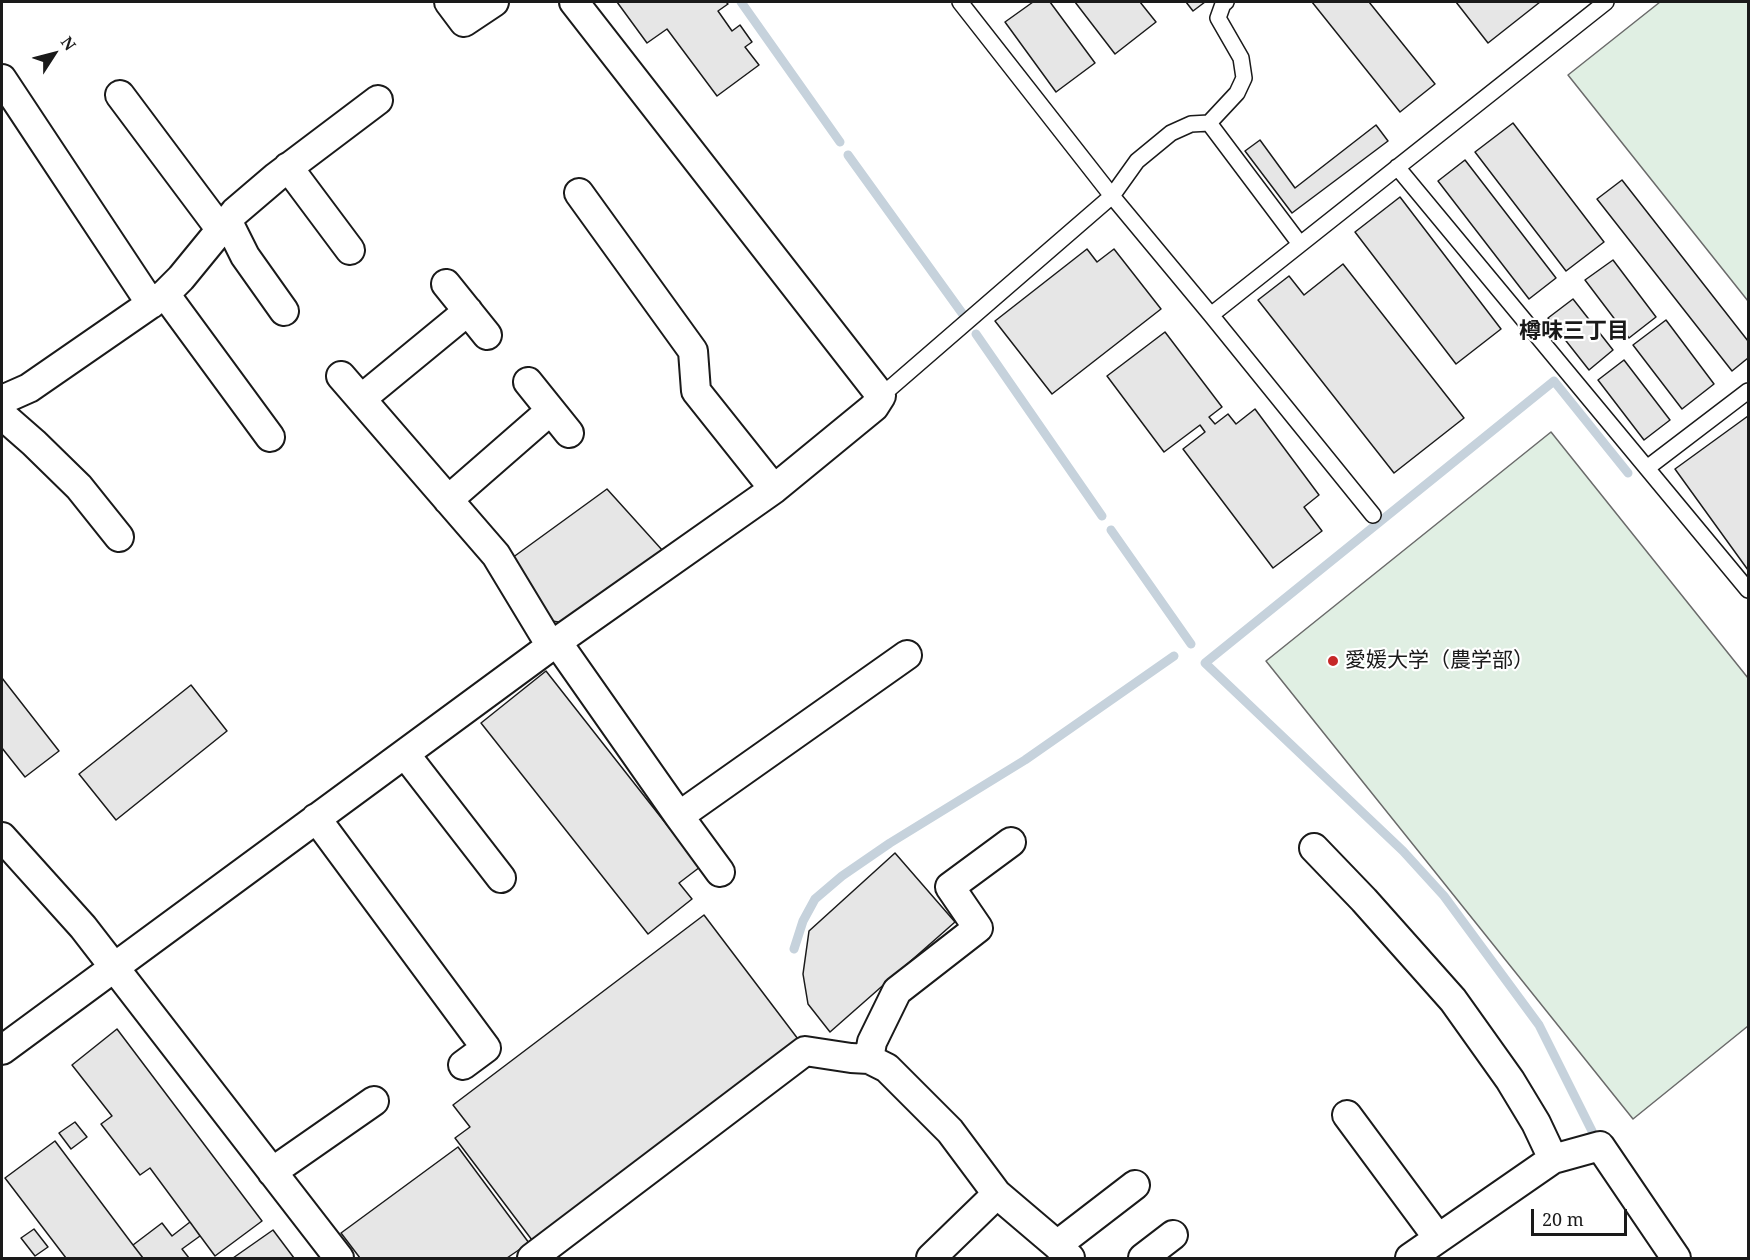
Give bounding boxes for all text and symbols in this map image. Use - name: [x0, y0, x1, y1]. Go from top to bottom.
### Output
- north arrow: [24, 24, 84, 84]
- text: N: [56, 32, 81, 55]
- district label: 樽味三丁目: [1519, 319, 1629, 345]
- place label: 愛媛大学（農学部）: [1345, 648, 1534, 674]
- marker: 愛媛大学（農学部）: [1326, 654, 1340, 668]
- scale bar: [1534, 1197, 1630, 1235]
- text: 20 m: [1542, 1207, 1584, 1231]

